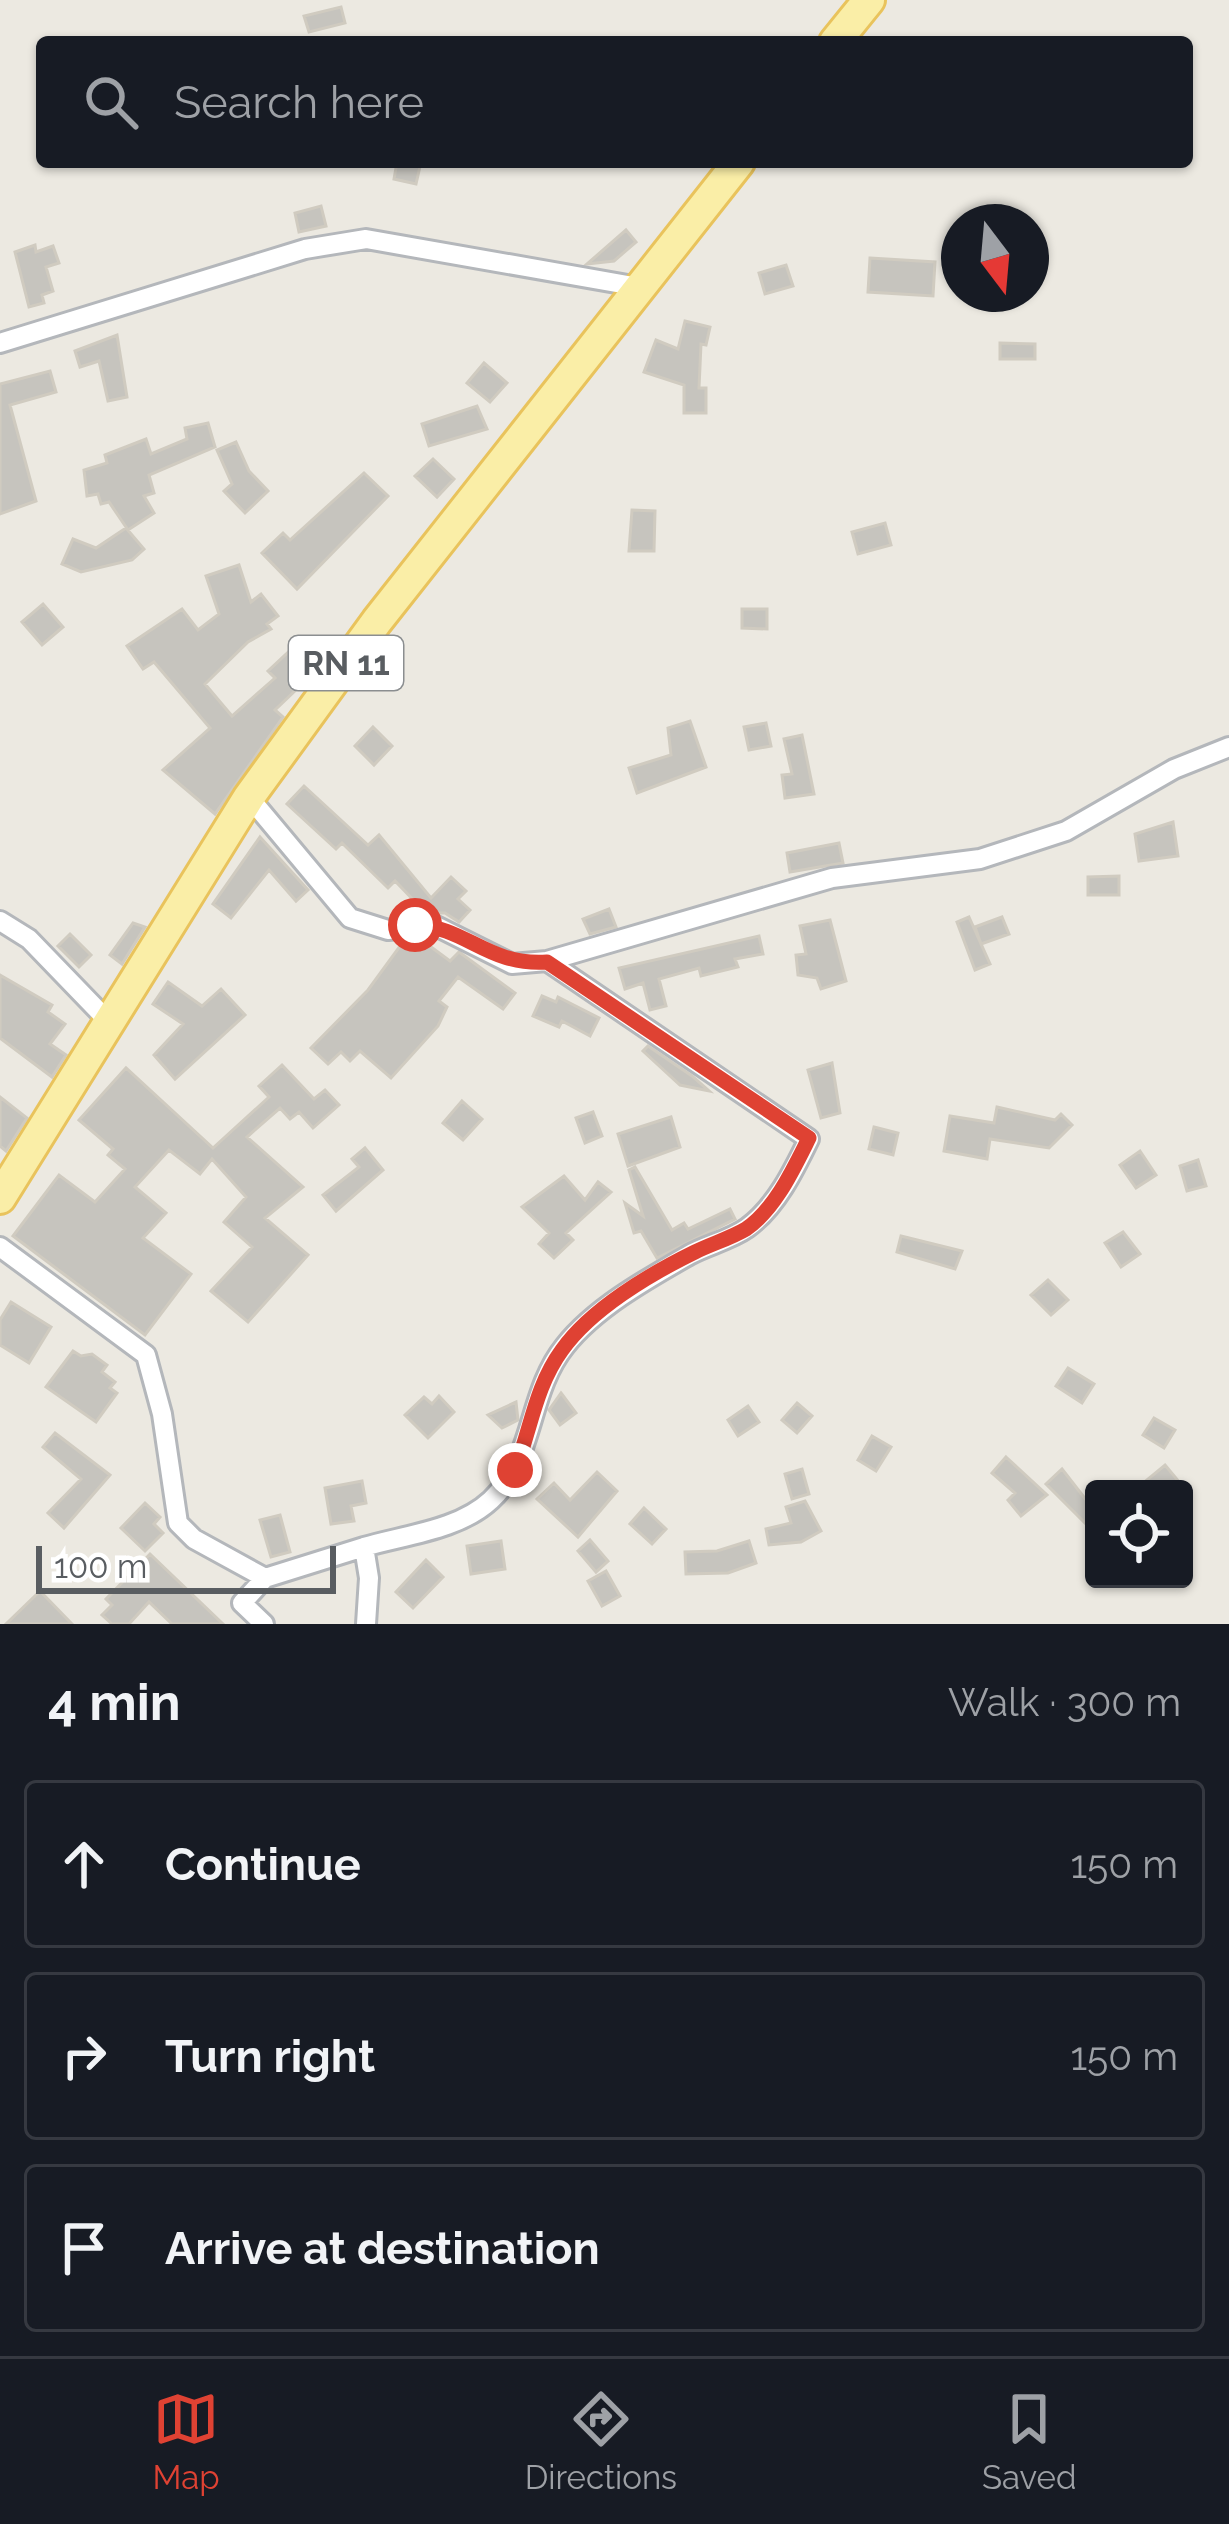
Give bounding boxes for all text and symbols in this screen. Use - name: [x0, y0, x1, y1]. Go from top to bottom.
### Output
- search box: [36, 36, 1193, 168]
- icon: search: [78, 69, 144, 135]
- text: Search here: [174, 76, 424, 129]
- north arrow: [941, 204, 1049, 312]
- road number: RN 11: [289, 636, 403, 690]
- route start: [388, 898, 442, 952]
- route end: [488, 1443, 542, 1497]
- map controls: [1085, 1480, 1193, 1588]
- button: locate: [1085, 1480, 1193, 1588]
- scale bar: [36, 1540, 336, 1593]
- text: 100 m: [54, 1547, 147, 1586]
- text: 4 min: [48, 1672, 181, 1732]
- text: Walk · 300 m: [948, 1679, 1181, 1725]
- icon: ahead: [51, 1831, 117, 1897]
- text: Continue: [165, 1838, 361, 1891]
- text: 150 m: [1070, 1841, 1178, 1887]
- icon: right: [51, 2023, 117, 2089]
- text: Turn right: [165, 2030, 375, 2083]
- text: 150 m: [1070, 2033, 1178, 2079]
- icon: arrive: [51, 2215, 117, 2281]
- text: Arrive at destination: [165, 2222, 600, 2275]
- tab: Map: [153, 2386, 220, 2497]
- tab: Directions: [525, 2386, 677, 2497]
- tab: Saved: [982, 2386, 1076, 2497]

